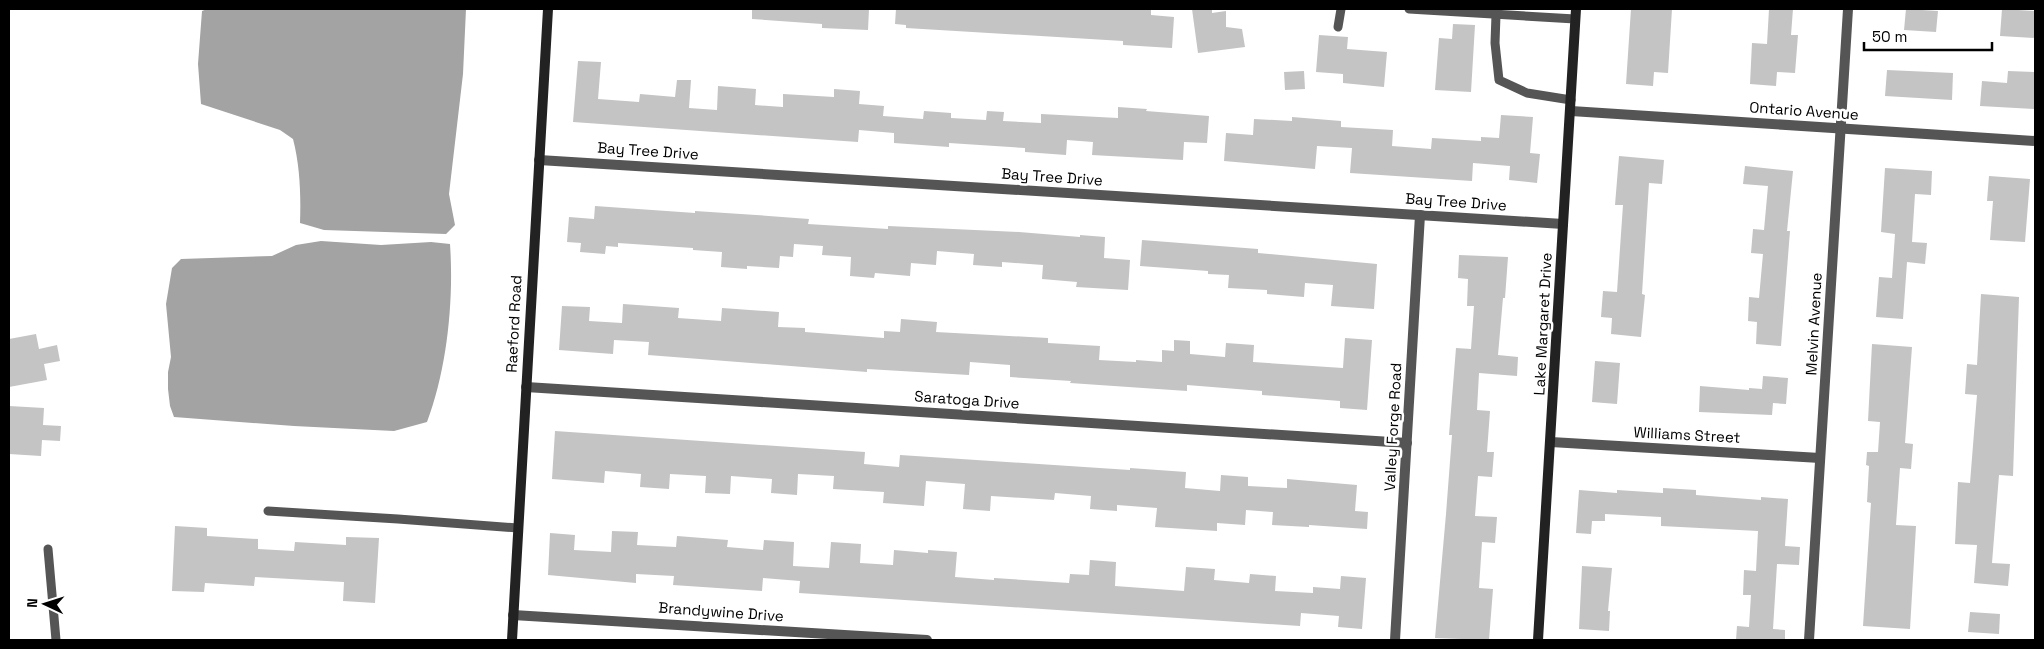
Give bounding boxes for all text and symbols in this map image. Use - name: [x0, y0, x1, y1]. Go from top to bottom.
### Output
- scale bar: [1864, 20, 1992, 52]
- text: 50 m: [1872, 27, 1907, 46]
- street label: Ontario Avenue: [1749, 97, 1860, 124]
- street label: Bay Tree Drive: [597, 137, 699, 164]
- street label: Bay Tree Drive: [1001, 163, 1103, 190]
- street label: Bay Tree Drive: [1405, 188, 1507, 215]
- street label: Lake Margaret Drive: [1529, 252, 1556, 396]
- street label: Melvin Avenue: [1801, 272, 1826, 376]
- street label: Raeford Road: [501, 275, 526, 373]
- street label: Valley Forge Road: [1380, 362, 1405, 492]
- street label: Saratoga Drive: [914, 386, 1020, 413]
- street label: Williams Street: [1633, 422, 1741, 447]
- north arrow: [20, 579, 70, 629]
- text: N: [23, 598, 41, 608]
- street label: Brandywine Drive: [658, 598, 784, 625]

